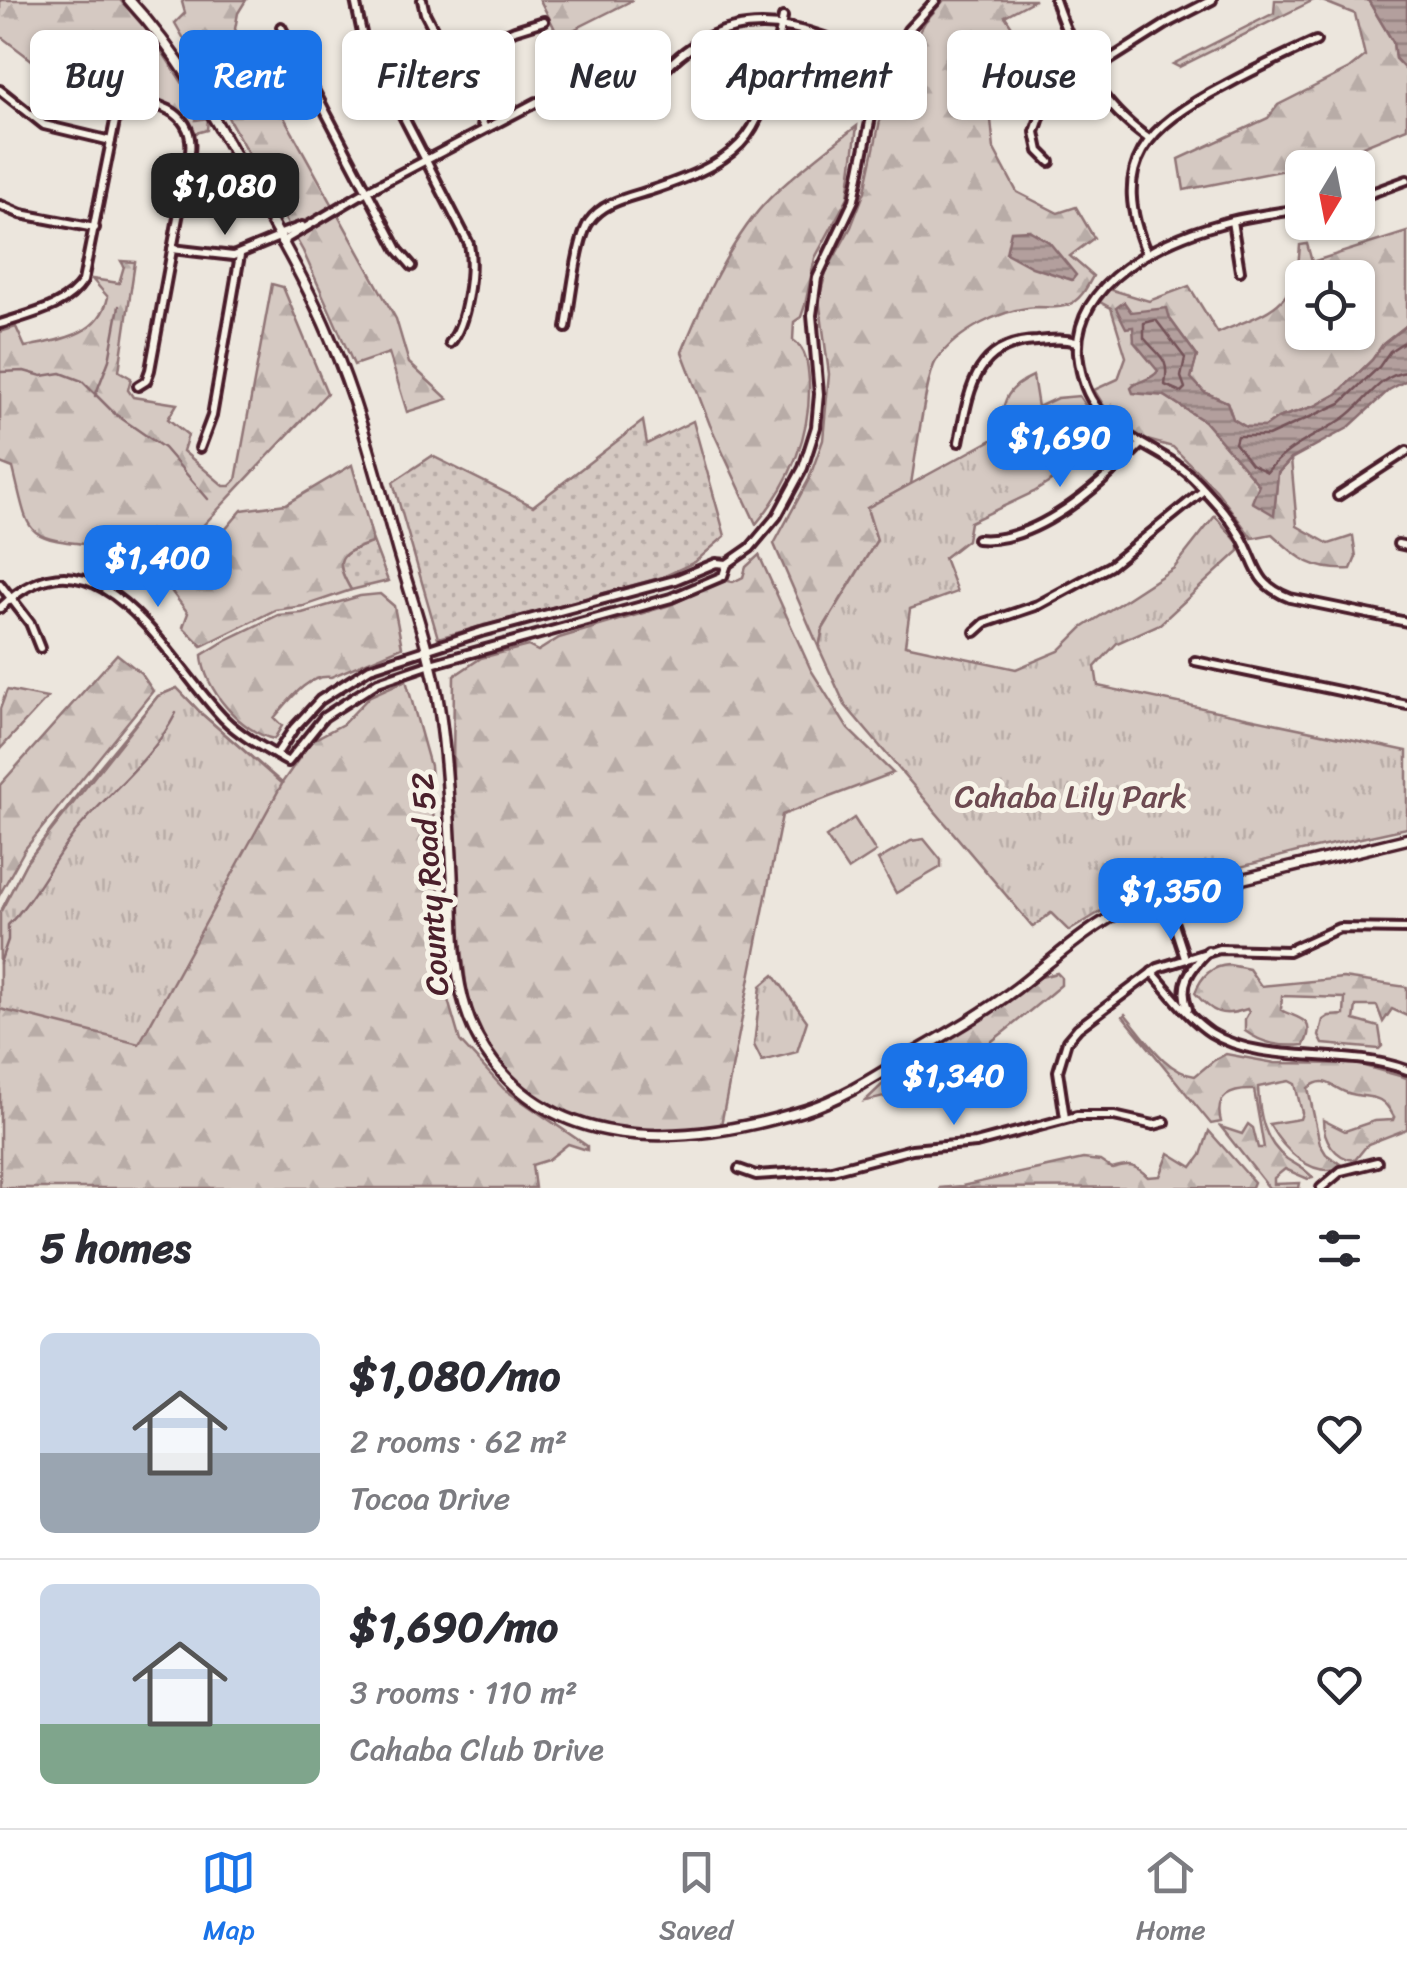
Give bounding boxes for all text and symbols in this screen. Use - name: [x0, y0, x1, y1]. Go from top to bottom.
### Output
- chip: Buy: [30, 30, 159, 120]
- chip: Rent: [179, 30, 322, 120]
- chip: Filters: [342, 30, 515, 120]
- chip: New: [535, 30, 671, 120]
- chip: Apartment: [691, 30, 927, 120]
- chip: House: [947, 30, 1111, 120]
- north arrow: [1285, 150, 1375, 240]
- map controls: [1285, 150, 1375, 350]
- pin: $1,080: [144, 153, 306, 238]
- text: $1,080: [173, 157, 277, 214]
- button: locate: [1285, 260, 1375, 350]
- pin: $1,690: [979, 405, 1141, 490]
- text: $1,690: [1009, 409, 1111, 466]
- pin: $1,400: [77, 525, 239, 610]
- text: $1,400: [106, 529, 210, 586]
- park label: Cahaba Lily Park: [955, 768, 1187, 825]
- street label: County Road 52: [394, 770, 466, 998]
- pin: $1,350: [1090, 858, 1252, 943]
- text: $1,350: [1120, 862, 1222, 919]
- pin: $1,340: [873, 1043, 1035, 1128]
- text: $1,340: [903, 1047, 1005, 1104]
- text: 5 homes: [40, 1211, 191, 1285]
- icon: filters: [1312, 1221, 1367, 1276]
- text: $1,080/mo: [350, 1339, 560, 1413]
- icon: home: [120, 1373, 240, 1493]
- icon: heart: [1312, 1406, 1367, 1461]
- text: 2 rooms · 62 m²: [350, 1413, 567, 1470]
- text: Tocoa Drive: [350, 1470, 510, 1527]
- text: $1,690/mo: [350, 1590, 558, 1664]
- icon: home: [120, 1624, 240, 1744]
- icon: heart: [1312, 1657, 1367, 1712]
- text: 3 rooms · 110 m²: [350, 1664, 578, 1721]
- text: Cahaba Club Drive: [350, 1721, 604, 1778]
- tab: Map: [201, 1845, 256, 1954]
- tab: Saved: [659, 1845, 733, 1954]
- tab: Home: [1136, 1845, 1206, 1954]

